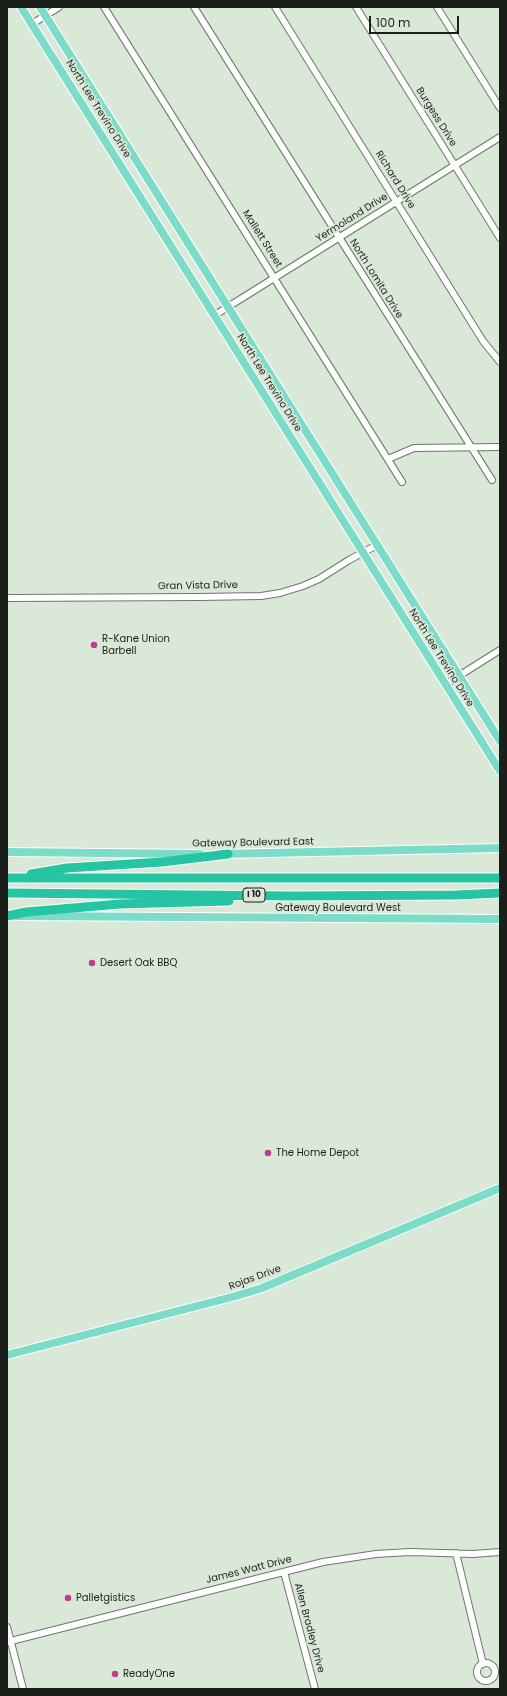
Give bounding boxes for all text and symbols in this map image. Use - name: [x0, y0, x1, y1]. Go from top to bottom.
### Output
- scale bar: [371, 8, 461, 34]
- text: 100 m: [376, 14, 410, 31]
- street label: North Lee Trevino Drive: [63, 58, 133, 160]
- street label: Burgess Drive: [413, 85, 459, 149]
- street label: Richard Drive: [372, 149, 418, 211]
- street label: Yermoland Drive: [314, 191, 390, 245]
- street label: Mallett Street: [239, 208, 285, 270]
- street label: North Lomita Drive: [347, 237, 405, 321]
- street label: North Lee Trevino Drive: [234, 332, 304, 434]
- street label: Gran Vista Drive: [158, 579, 238, 593]
- street label: North Lee Trevino Drive: [406, 607, 476, 709]
- place label: R-Kane Union Barbell: [102, 633, 170, 656]
- marker: R-Kane Union Barbell: [89, 640, 99, 650]
- street label: Gateway Boulevard East: [192, 836, 314, 850]
- road number: I 10: [243, 888, 265, 902]
- street label: Gateway Boulevard West: [275, 902, 401, 914]
- place label: Desert Oak BBQ: [100, 957, 177, 969]
- marker: Desert Oak BBQ: [87, 958, 97, 968]
- place label: The Home Depot: [276, 1147, 359, 1159]
- marker: The Home Depot: [263, 1148, 273, 1158]
- street label: Rojas Drive: [227, 1263, 283, 1293]
- street label: James Watt Drive: [205, 1554, 293, 1586]
- street label: Allen Bradley Drive: [291, 1582, 327, 1674]
- place label: Palletgistics: [76, 1592, 135, 1604]
- marker: Palletgistics: [63, 1593, 73, 1603]
- place label: ReadyOne: [123, 1668, 175, 1680]
- marker: ReadyOne: [110, 1669, 120, 1679]

